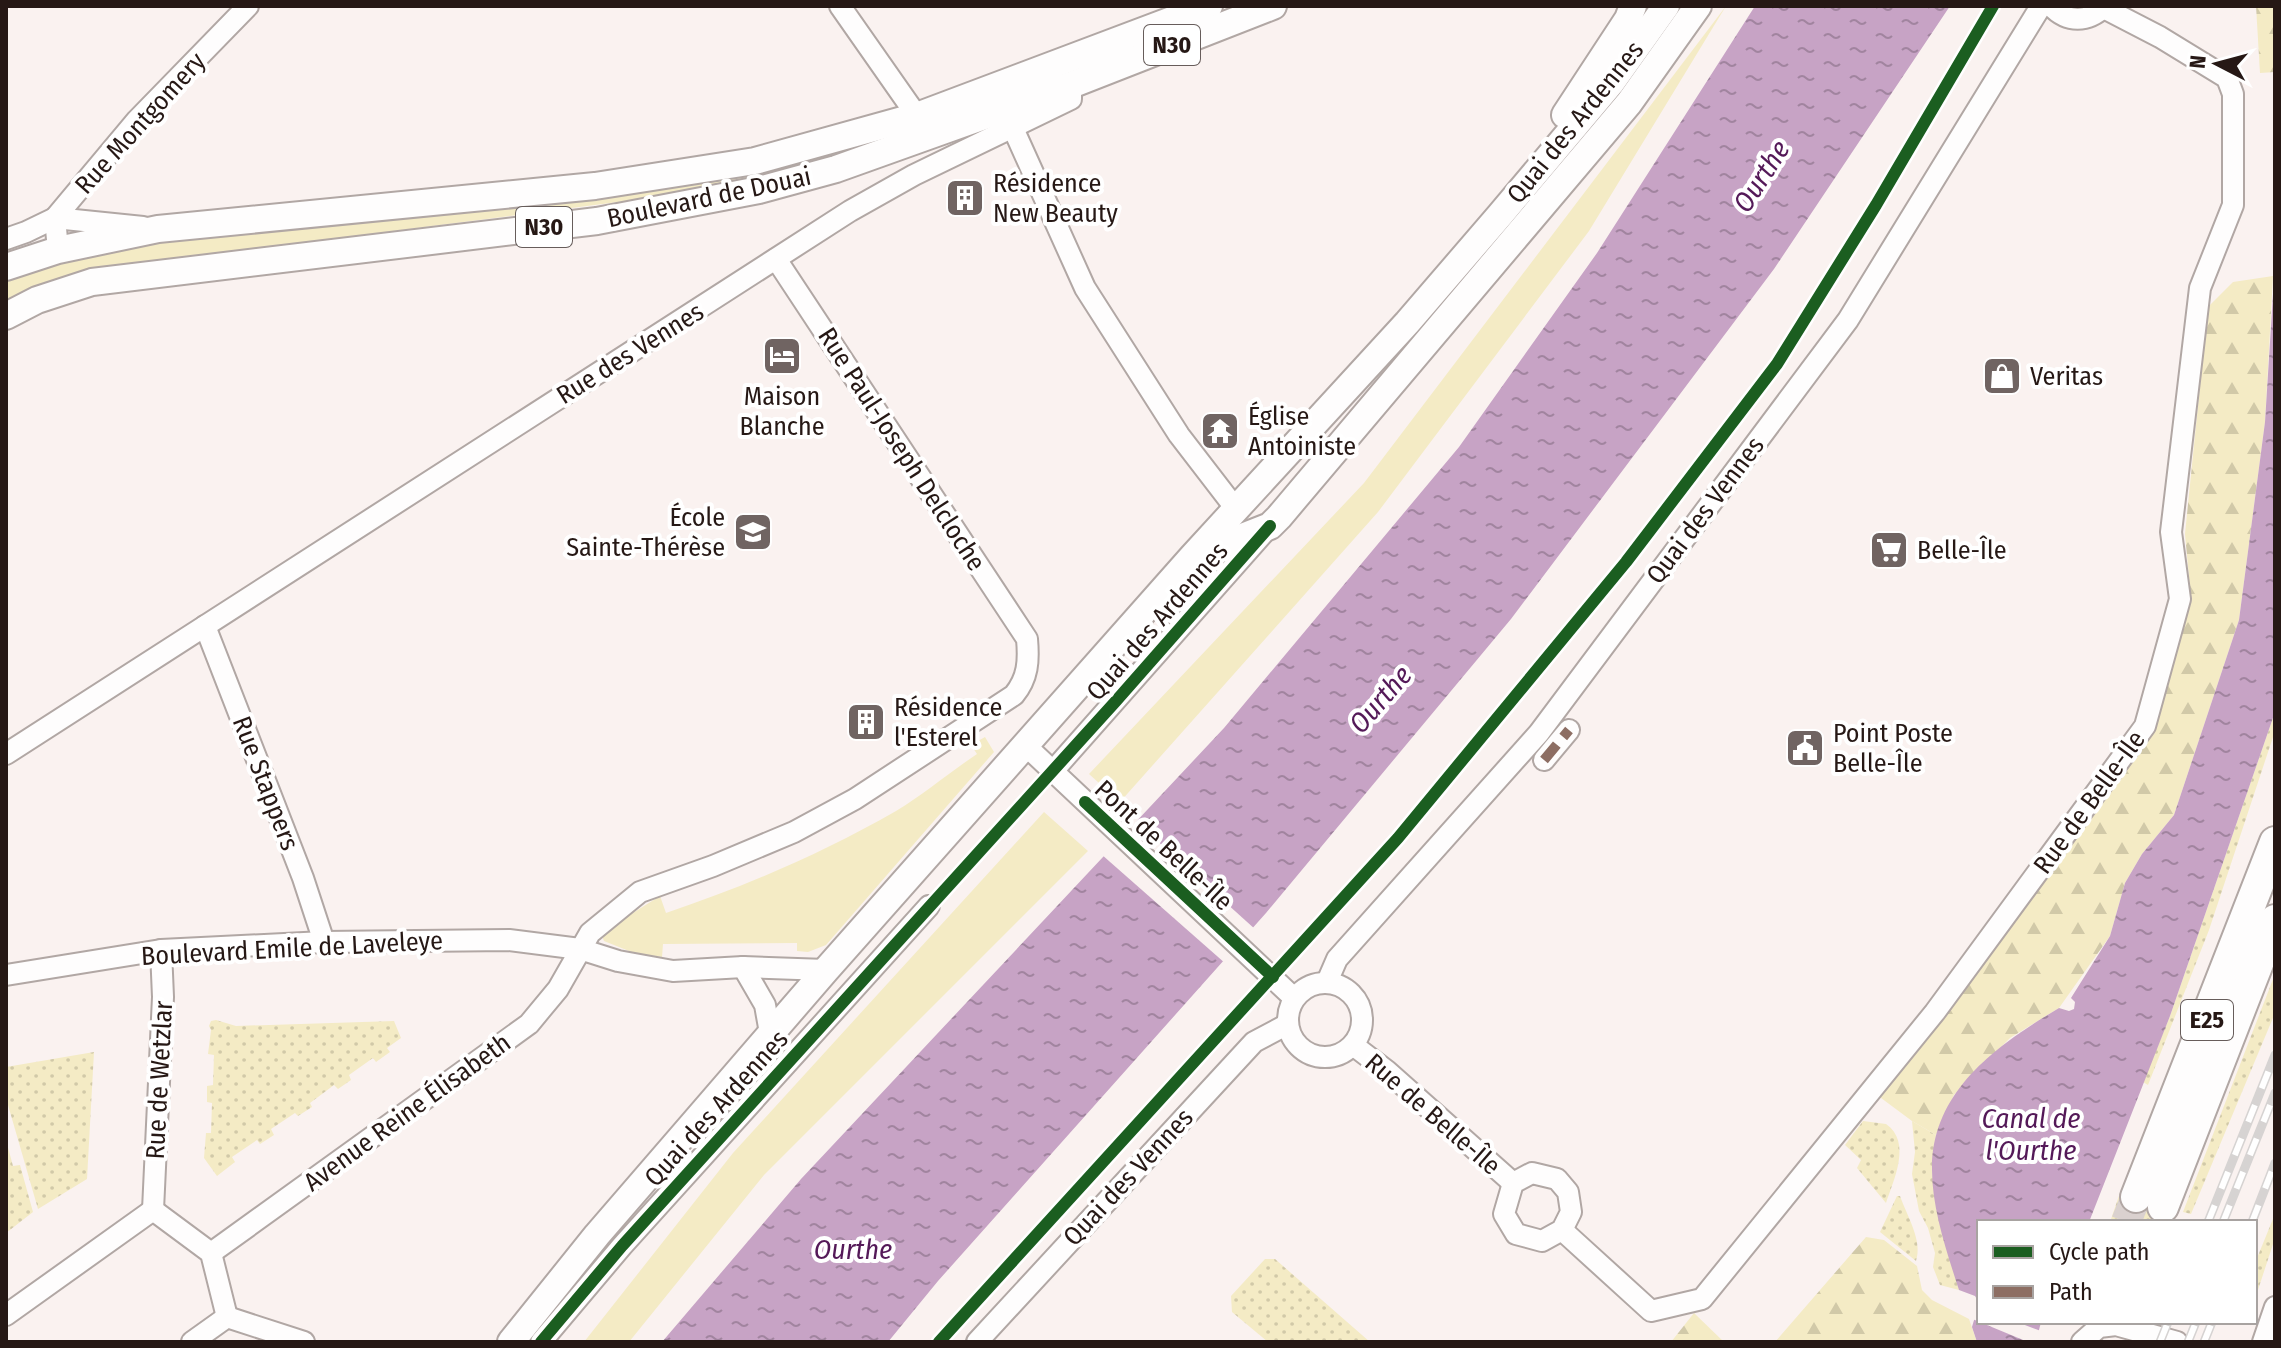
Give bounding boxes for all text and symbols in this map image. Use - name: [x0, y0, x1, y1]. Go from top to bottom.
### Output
- north arrow: [2177, 24, 2257, 104]
- road number: N30: [1144, 25, 1200, 65]
- street label: Quai des Ardennes: [1501, 35, 1650, 210]
- street label: Rue Montgomery: [69, 46, 212, 200]
- text: N: [2183, 54, 2212, 70]
- water label: Ourthe: [1726, 134, 1797, 218]
- street label: Boulevard de Douai: [604, 161, 814, 234]
- place label: Résidence New Beauty: [993, 168, 1118, 229]
- building icon: Résidence New Beauty: [944, 177, 986, 219]
- road number: N30: [516, 207, 572, 247]
- street label: Rue des Vennes: [551, 296, 710, 411]
- street label: Rue Paul-Joseph Delcloche: [811, 322, 992, 577]
- hotel icon: Maison Blanche: [761, 335, 803, 377]
- shop icon: Veritas: [1981, 355, 2023, 397]
- place label: Veritas: [2030, 361, 2103, 392]
- place label: Maison Blanche: [739, 381, 825, 442]
- place label: Église Antoiniste: [1248, 401, 1356, 462]
- temple icon: Église Antoiniste: [1199, 410, 1241, 452]
- street label: Quai des Vennes: [1640, 431, 1771, 590]
- place label: École Sainte-Thérèse: [566, 502, 725, 563]
- school or university icon: École Sainte-Thérèse: [732, 511, 774, 553]
- supermarket icon: Belle-Île: [1868, 529, 1910, 571]
- place label: Belle-Île: [1917, 535, 2007, 566]
- street label: Quai des Ardennes: [1080, 536, 1235, 707]
- water label: Ourthe: [1342, 659, 1419, 740]
- place label: Résidence l'Esterel: [894, 692, 1002, 753]
- building icon: Résidence l'Esterel: [845, 701, 887, 743]
- street label: Rue Stappers: [226, 712, 305, 855]
- place label: Point Poste Belle-Île: [1833, 718, 1953, 779]
- street label: Rue de Belle-Île: [2027, 725, 2152, 880]
- public building icon: Point Poste Belle-Île: [1784, 727, 1826, 769]
- street label: Pont de Belle-Île: [1088, 774, 1239, 917]
- street label: Boulevard Emile de Laveleye: [140, 925, 444, 972]
- street label: Rue de Wetzlar: [140, 1000, 179, 1160]
- road number: E25: [2181, 1000, 2233, 1040]
- street label: Quai des Ardennes: [638, 1024, 795, 1193]
- street label: Avenue Reine Élisabeth: [298, 1027, 517, 1198]
- street label: Rue de Belle-Île: [1359, 1047, 1507, 1182]
- street label: Quai des Vennes: [1057, 1102, 1200, 1252]
- water label: Canal de l'Ourthe: [1981, 1102, 2081, 1167]
- legend: [1977, 1220, 2257, 1324]
- water label: Ourthe: [814, 1233, 892, 1266]
- text: Cycle path: [2049, 1238, 2149, 1266]
- text: Path: [2049, 1278, 2093, 1306]

